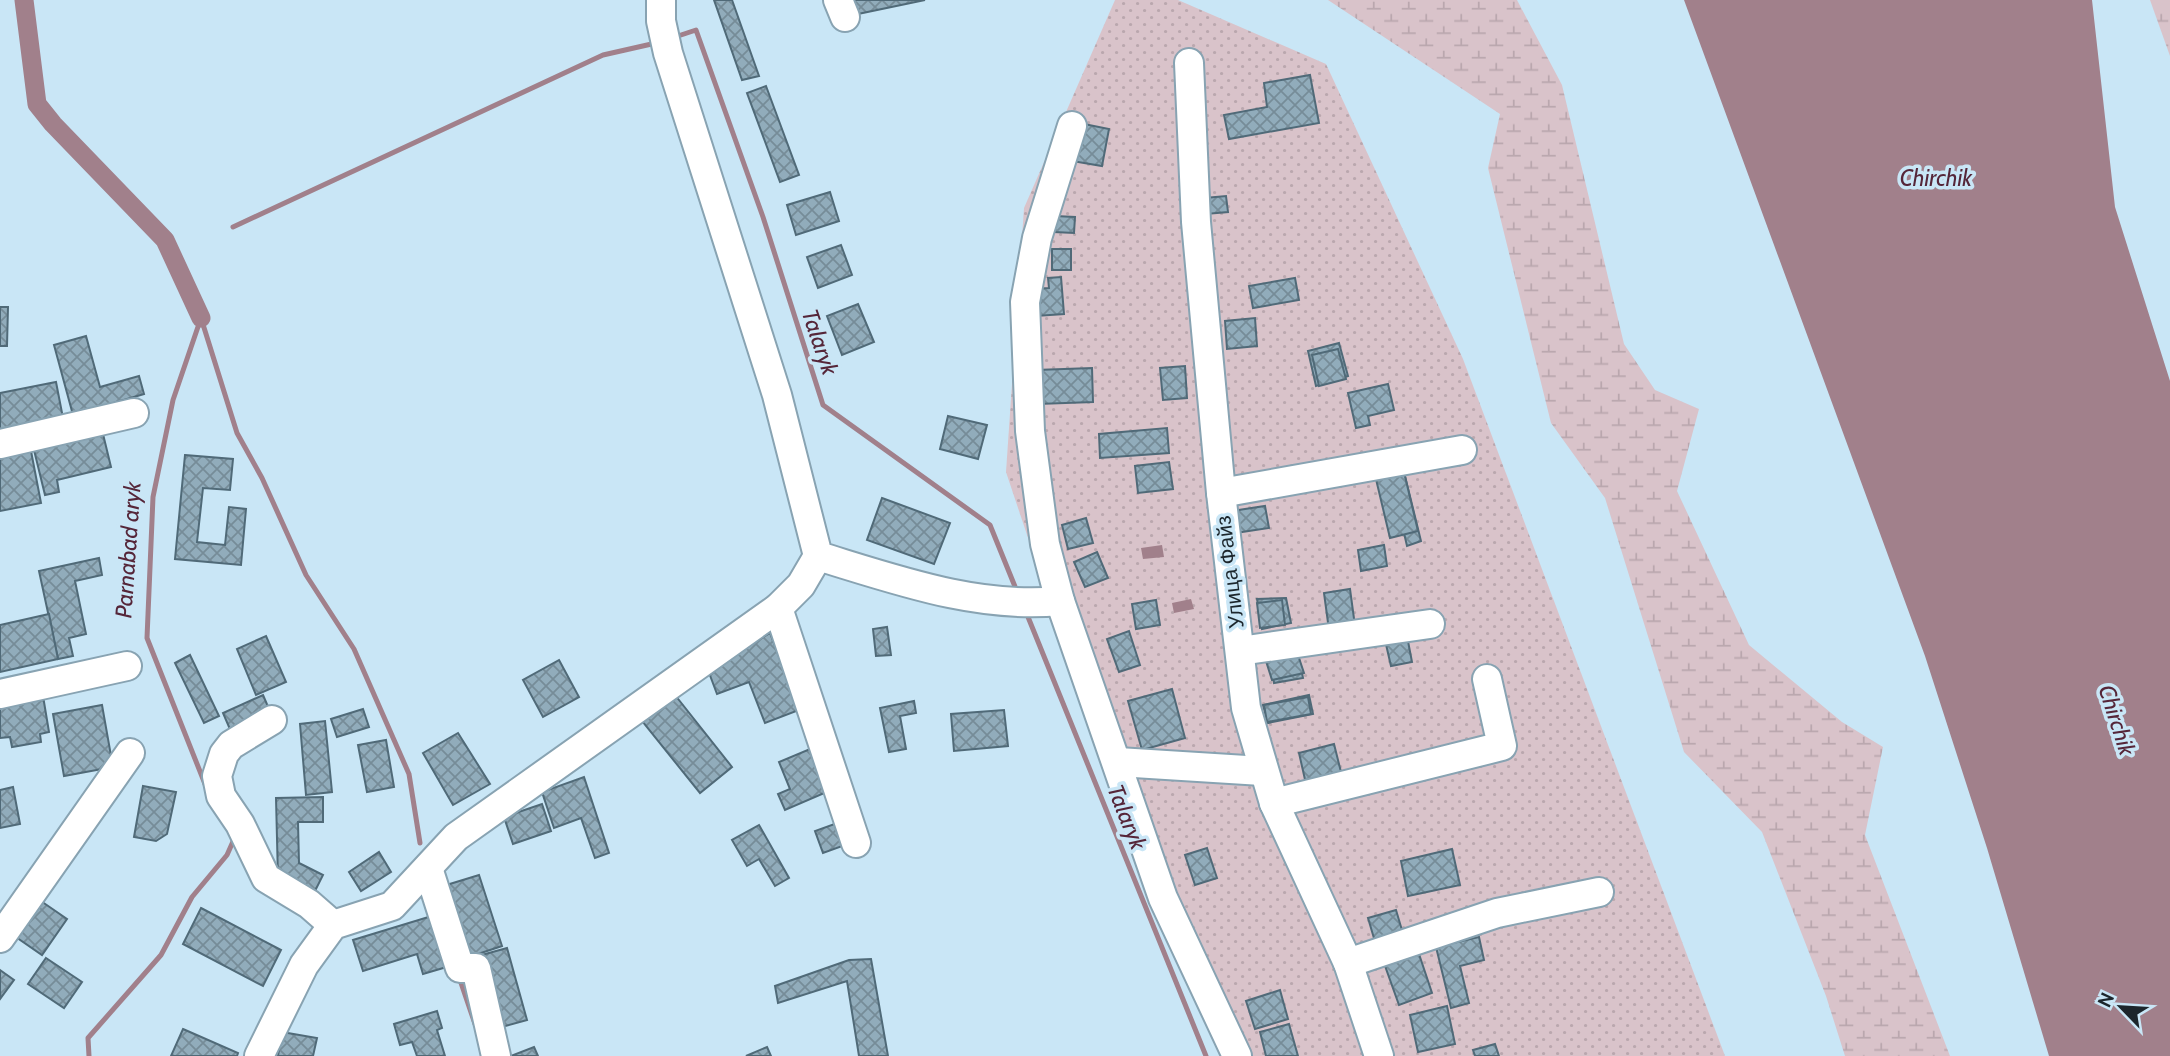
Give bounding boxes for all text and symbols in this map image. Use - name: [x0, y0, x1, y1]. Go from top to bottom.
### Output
- water label: Chirchik: [1900, 164, 1973, 192]
- water label: Talaryk: [796, 305, 845, 380]
- water label: Parnabad aryk: [109, 480, 147, 619]
- street label: Улица Файз: [1210, 514, 1249, 630]
- water label: Chirchik: [2092, 681, 2142, 760]
- water label: Talaryk: [1101, 780, 1153, 855]
- north arrow: [2086, 972, 2156, 1042]
- text: N: [2093, 989, 2119, 1011]

